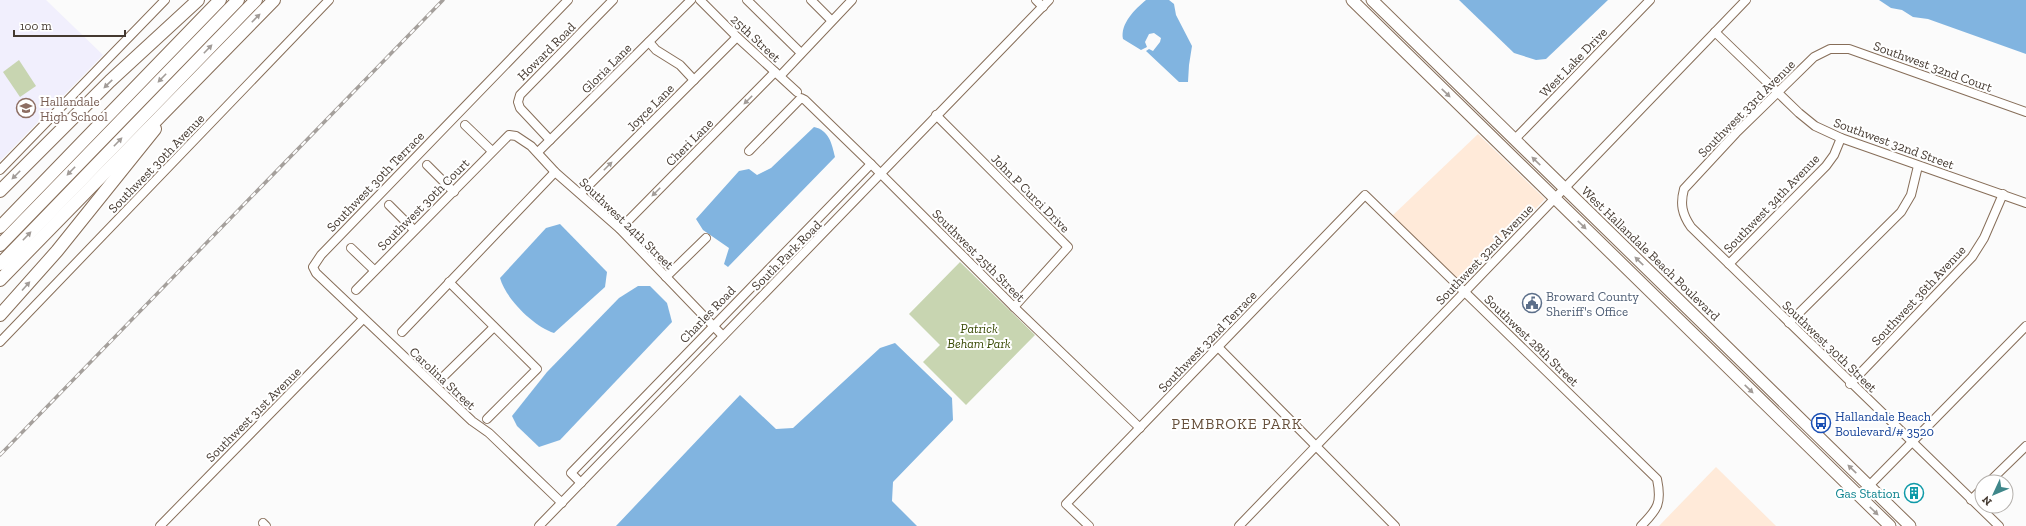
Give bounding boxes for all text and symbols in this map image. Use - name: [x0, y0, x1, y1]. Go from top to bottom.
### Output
- scale bar: [14, 12, 125, 38]
- street label: 25th Street: [728, 12, 784, 65]
- one-way arrow: [251, 13, 261, 23]
- text: 100 m: [20, 19, 52, 33]
- street label: Howard Road: [514, 19, 578, 83]
- street label: West Lake Drive: [1536, 25, 1610, 100]
- street label: Southwest 32nd Court: [1871, 38, 1994, 95]
- street label: Gloria Lane: [578, 40, 634, 96]
- one-way arrow: [203, 44, 213, 54]
- street label: Southwest 33rd Avenue: [1695, 57, 1798, 160]
- one-way arrow: [157, 73, 167, 83]
- one-way arrow: [103, 79, 113, 88]
- street label: Joyce Lane: [624, 81, 677, 134]
- one-way arrow: [1441, 88, 1451, 98]
- place label: Hallandale High School: [40, 94, 108, 124]
- one-way arrow: [743, 95, 753, 105]
- school or university icon: Hallandale High School: [15, 97, 37, 119]
- street label: Southwest 30th Avenue: [105, 111, 207, 216]
- street label: Southwest 32nd Street: [1832, 115, 1956, 172]
- street label: Cheri Lane: [663, 116, 716, 169]
- street label: Southwest 30th Terrace: [324, 128, 427, 235]
- one-way arrow: [113, 137, 122, 147]
- street label: John P Curci Drive: [988, 151, 1073, 236]
- street label: Southwest 34th Avenue: [1720, 151, 1822, 256]
- street label: Southwest 30th Court: [374, 155, 472, 253]
- one-way arrow: [1531, 156, 1541, 166]
- one-way arrow: [603, 161, 613, 171]
- one-way arrow: [67, 166, 76, 176]
- one-way arrow: [11, 170, 21, 180]
- street label: Southwest 24th Street: [576, 175, 677, 272]
- street label: West Hallandale Beach Boulevard: [1578, 183, 1723, 324]
- one-way arrow: [651, 187, 661, 197]
- street label: Southwest 32nd Avenue: [1433, 201, 1536, 308]
- street label: Southwest 25th Street: [929, 206, 1028, 305]
- street label: South Park Road: [748, 217, 824, 293]
- one-way arrow: [1577, 221, 1587, 230]
- one-way arrow: [22, 231, 32, 241]
- street label: Southwest 36th Avenue: [1868, 242, 1969, 348]
- one-way arrow: [1634, 256, 1644, 266]
- one-way arrow: [21, 281, 31, 291]
- street label: Charles Road: [676, 283, 738, 346]
- street label: Southwest 32nd Terrace: [1155, 288, 1260, 395]
- place label: Broward County Sheriff's Office: [1546, 289, 1639, 319]
- street label: Southwest 28th Street: [1481, 292, 1582, 389]
- public building icon: Broward County Sheriff's Office: [1521, 292, 1543, 314]
- street label: Southwest 30th Street: [1779, 297, 1880, 395]
- park label: Patrick Beham Park: [947, 321, 1011, 351]
- street label: Carolina Street: [407, 344, 479, 413]
- street label: Southwest 31st Avenue: [203, 364, 304, 465]
- one-way arrow: [1744, 384, 1754, 394]
- place label: Hallandale Beach Boulevard/# 3520: [1835, 409, 1934, 439]
- bus stop icon: Hallandale Beach Boulevard/# 3520: [1810, 412, 1832, 434]
- district label: PEMBROKE PARK: [1172, 415, 1302, 433]
- one-way arrow: [1847, 464, 1857, 474]
- north arrow: [1974, 474, 2014, 514]
- building icon: Gas Station: [1903, 482, 1925, 504]
- place label: Gas Station: [1835, 486, 1901, 501]
- text: N: [1979, 493, 1995, 508]
- one-way arrow: [1869, 506, 1879, 516]

